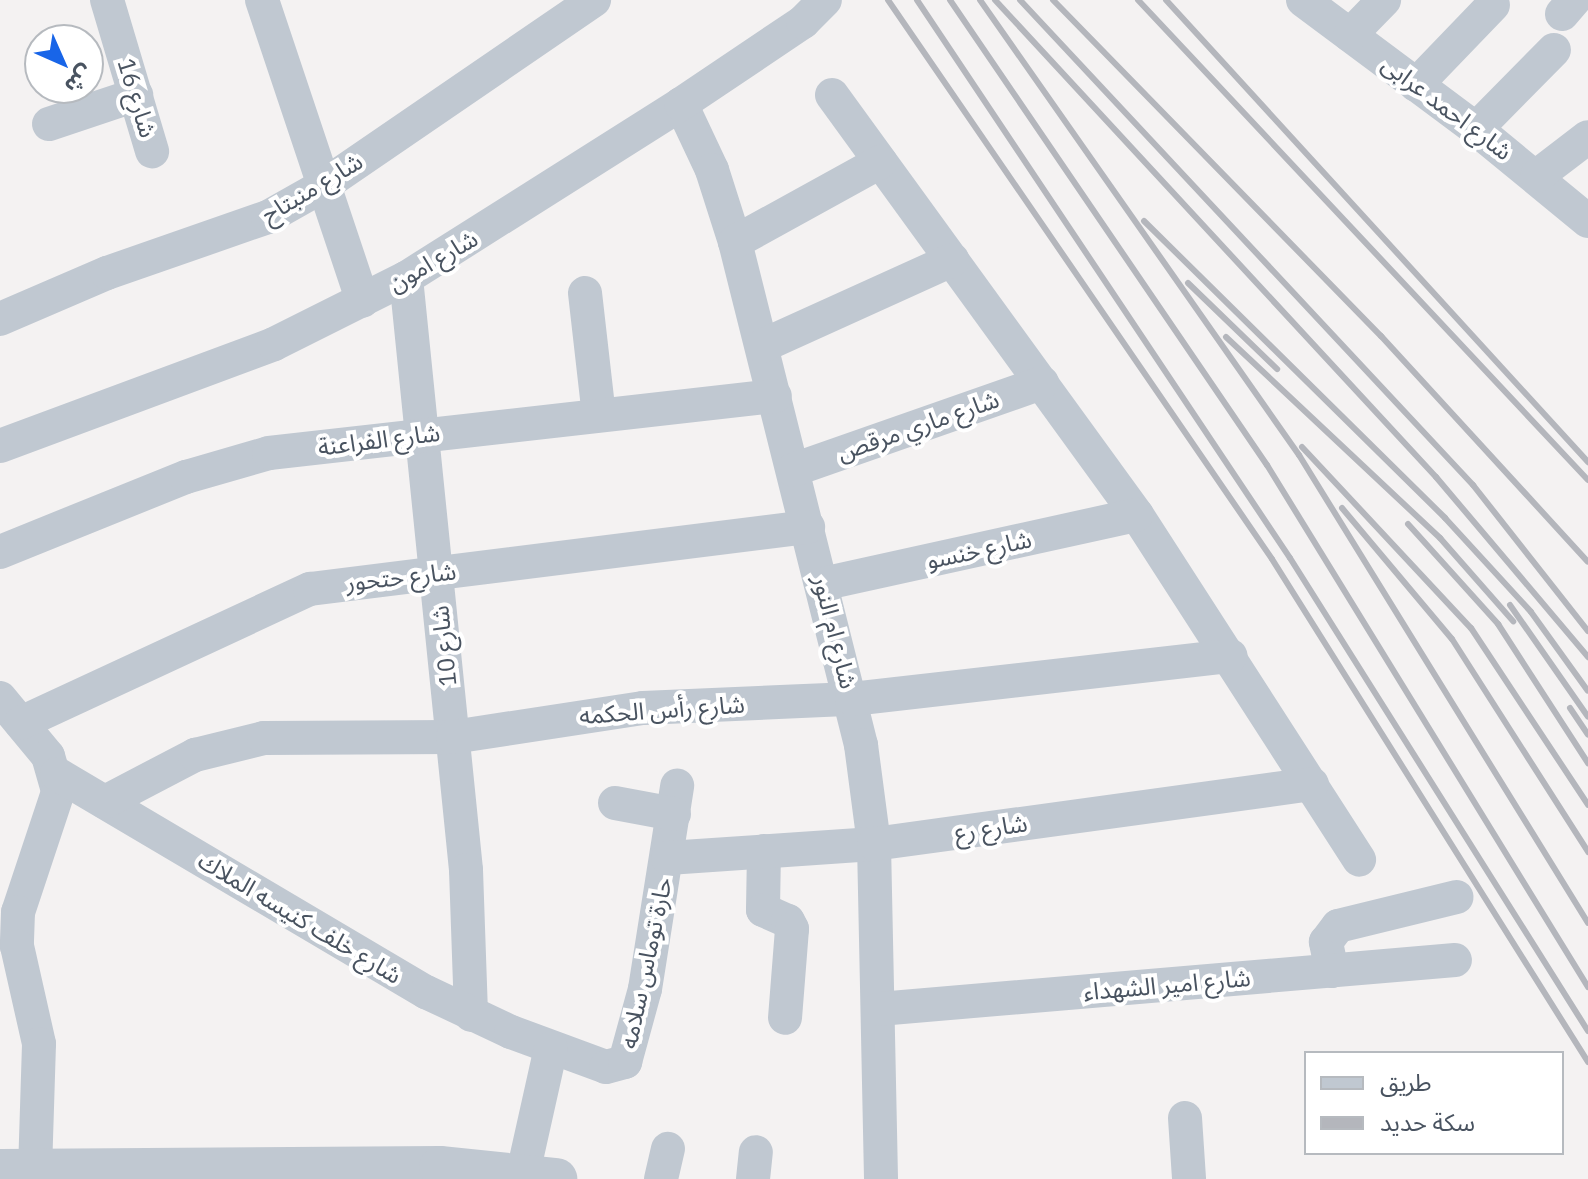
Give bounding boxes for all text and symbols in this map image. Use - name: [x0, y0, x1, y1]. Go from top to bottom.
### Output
- north arrow: [24, 24, 104, 104]
- street label: شارع احمد عرابى: [1376, 50, 1518, 166]
- street label: شارع 16: [111, 55, 163, 141]
- text: ش: [59, 59, 101, 101]
- street label: شارع منبتاح: [256, 147, 368, 229]
- street label: شارع امون: [383, 224, 483, 298]
- street label: شارع ماري مرقص: [833, 385, 1003, 467]
- street label: شارع الفراعنة: [316, 418, 442, 462]
- street label: شارع خنسو: [924, 525, 1034, 575]
- street label: شارع حتحور: [344, 557, 458, 597]
- street label: شارع ام النور: [807, 572, 863, 692]
- street label: شارع 10: [425, 604, 463, 688]
- street label: شارع رأس الحكمه: [578, 690, 746, 730]
- street label: شارع رع: [953, 809, 1029, 847]
- street label: شارع خلف كنيسه الملاك: [193, 846, 407, 990]
- street label: حارة توماس سلامه: [614, 875, 678, 1051]
- street label: شارع امير الشهداء: [1082, 963, 1252, 1007]
- legend: [1304, 1051, 1564, 1155]
- text: طريق: [1380, 1066, 1432, 1098]
- text: سكة حديد: [1380, 1106, 1475, 1138]

